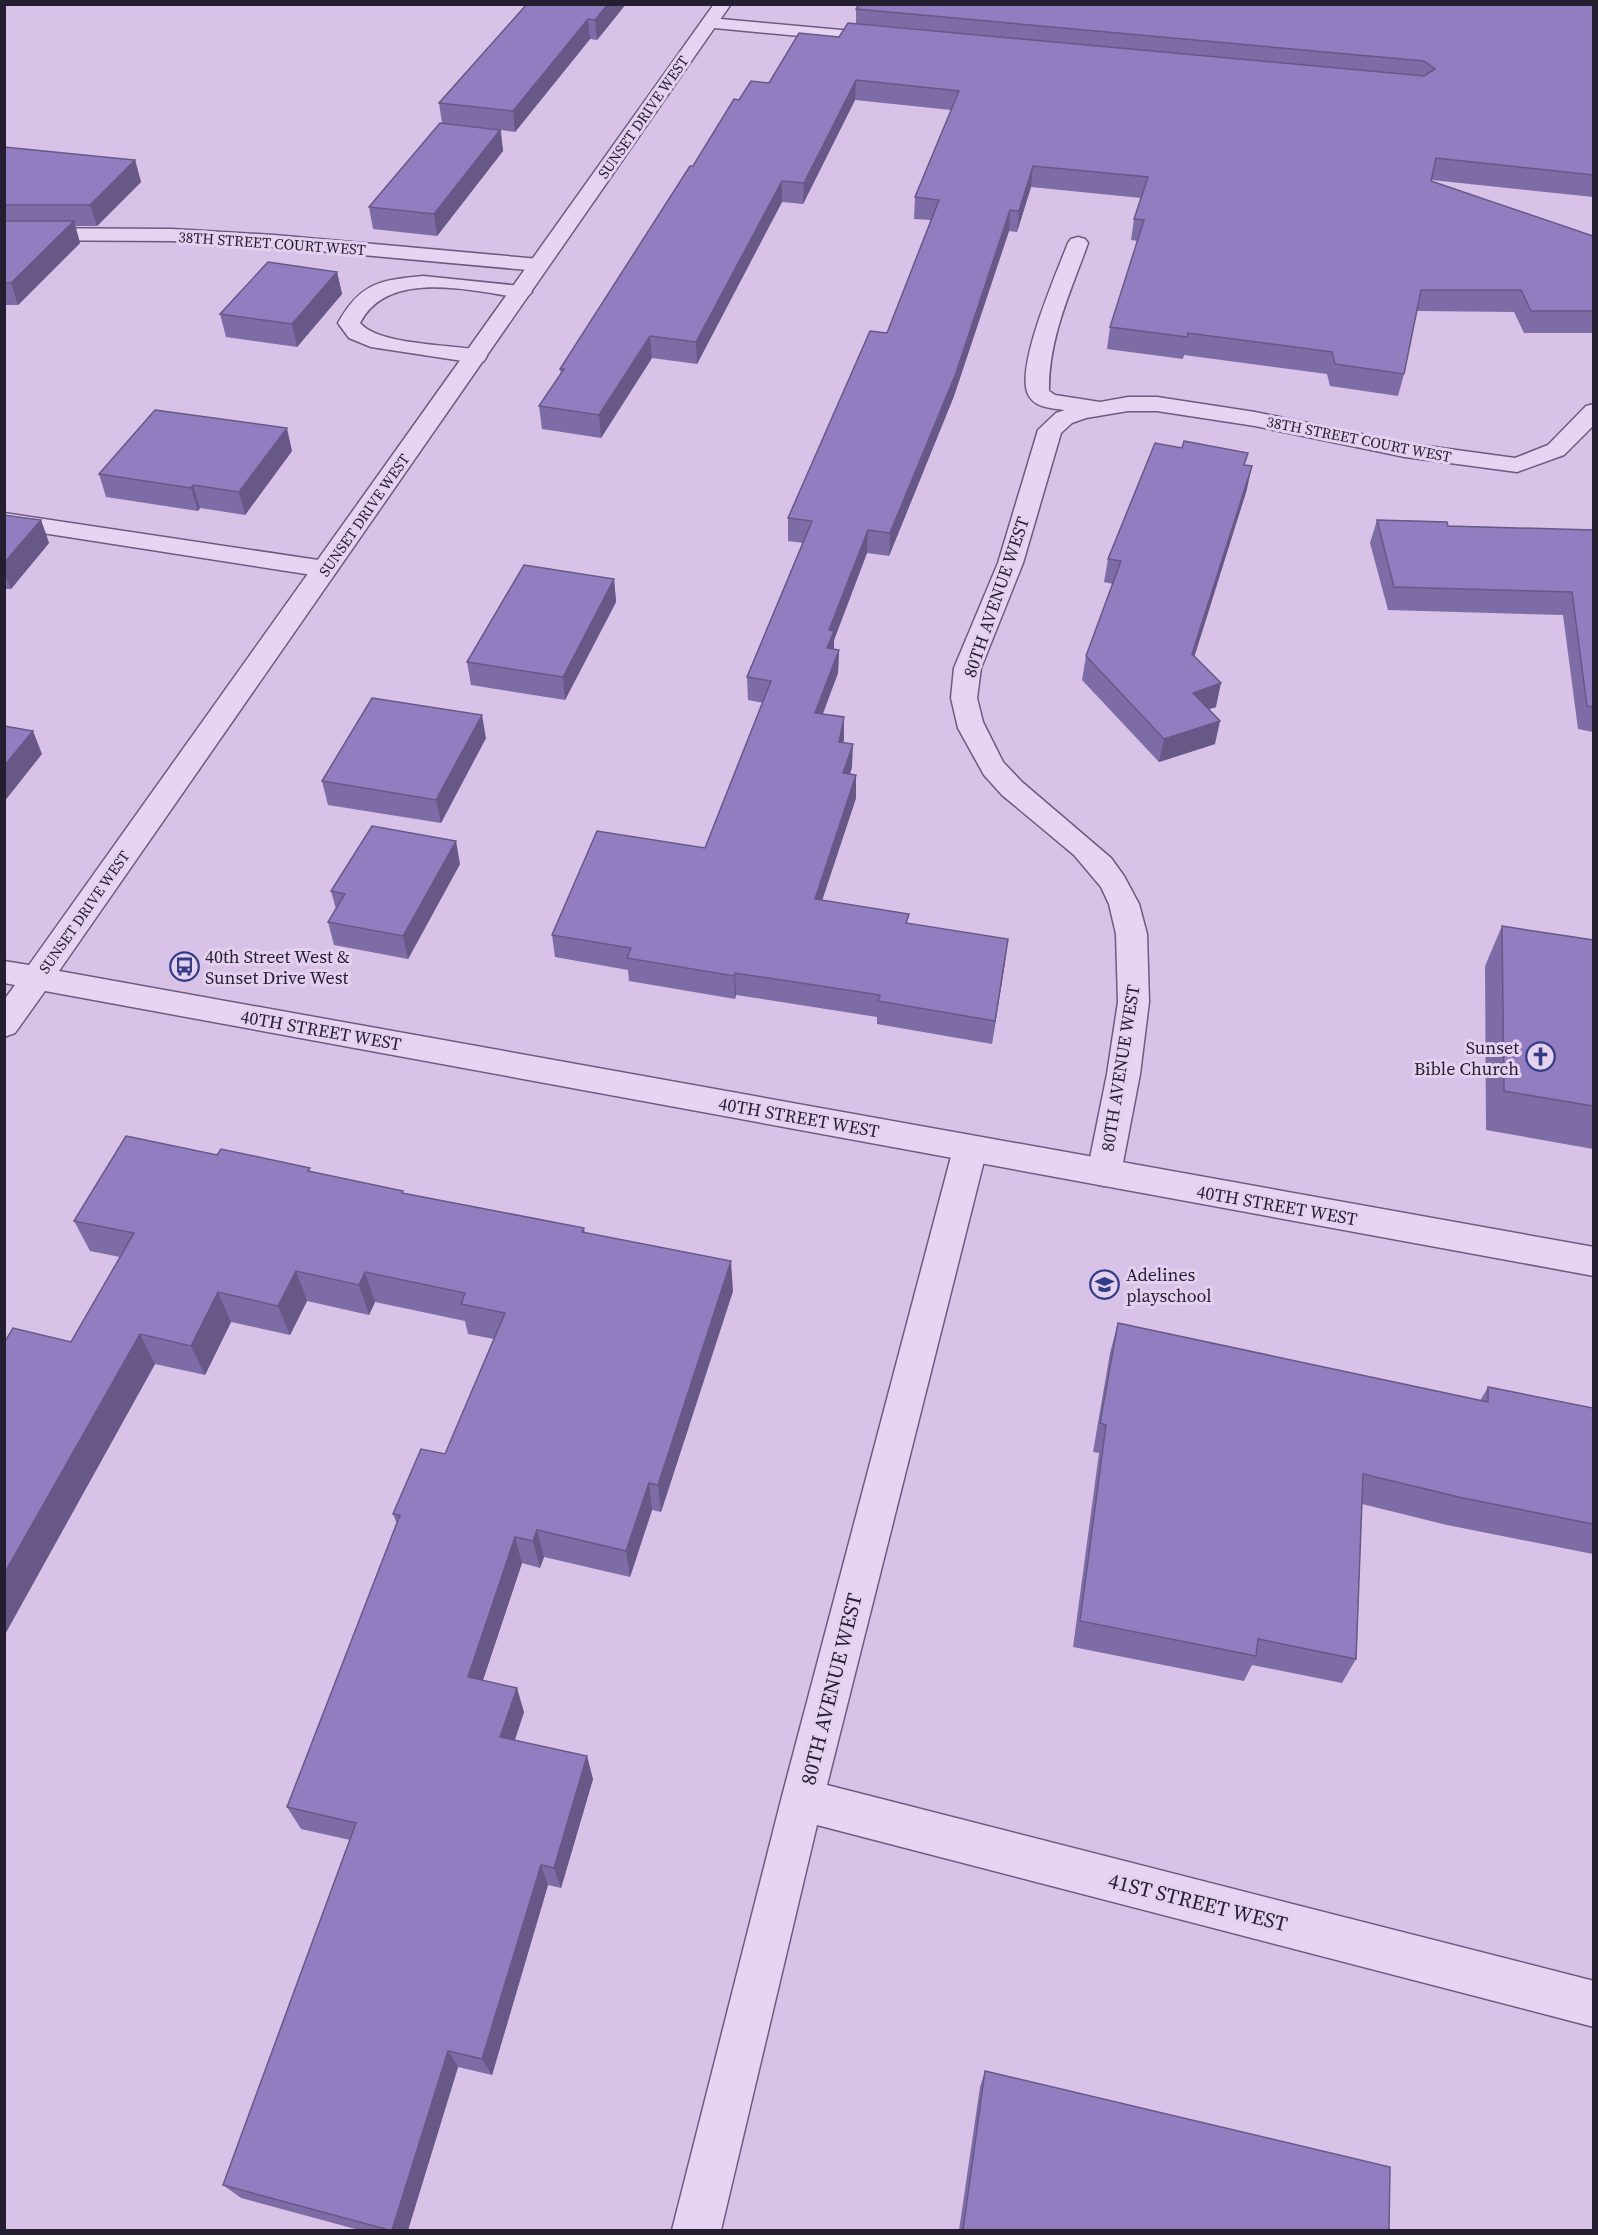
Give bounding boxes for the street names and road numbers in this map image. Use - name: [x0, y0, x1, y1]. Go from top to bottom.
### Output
- street label: SUNSET DRIVE WEST: [593, 51, 693, 183]
- street label: 38TH STREET COURT WEST: [178, 226, 366, 260]
- street label: 38TH STREET COURT WEST: [1265, 411, 1453, 467]
- street label: SUNSET DRIVE WEST: [314, 449, 414, 581]
- street label: 80TH AVENUE WEST: [957, 513, 1035, 681]
- street label: SUNSET DRIVE WEST: [34, 846, 134, 978]
- street label: 80TH AVENUE WEST: [1094, 983, 1146, 1153]
- street label: 40TH STREET WEST: [239, 1004, 403, 1056]
- street label: 40TH STREET WEST: [717, 1091, 881, 1143]
- street label: 40TH STREET WEST: [1195, 1179, 1359, 1231]
- street label: 80TH AVENUE WEST: [793, 1590, 869, 1788]
- street label: 41ST STREET WEST: [1105, 1866, 1291, 1938]

